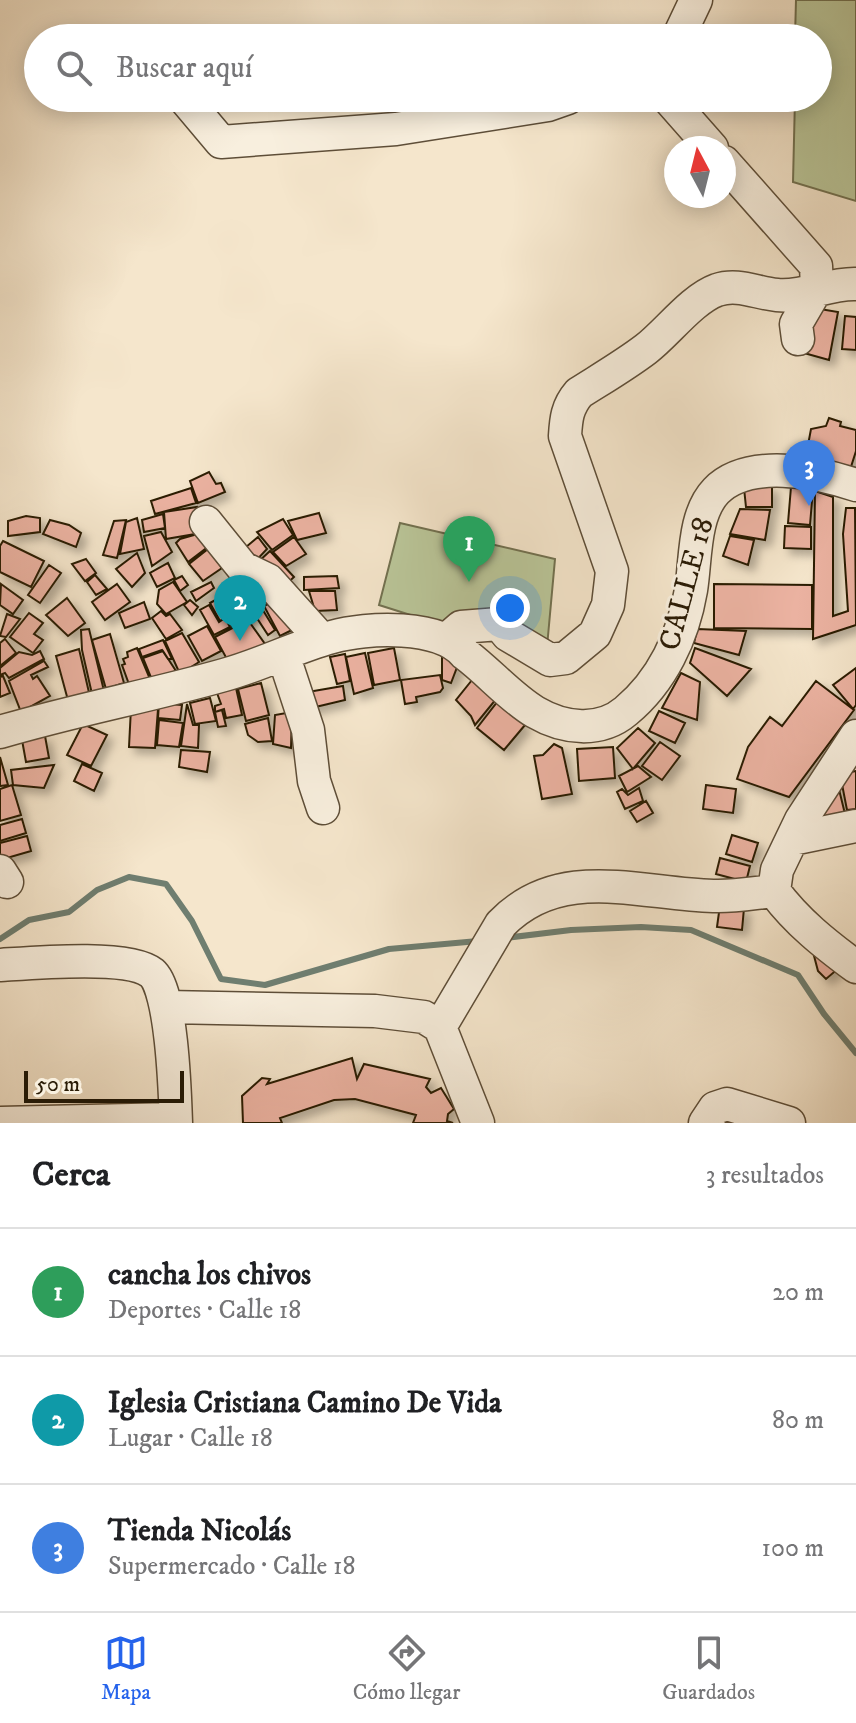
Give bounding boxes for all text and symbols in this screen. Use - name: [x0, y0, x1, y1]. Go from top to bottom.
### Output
- search box: [24, 24, 832, 112]
- icon: search: [52, 46, 96, 90]
- text: Buscar aquí: [116, 50, 253, 87]
- north arrow: [664, 136, 736, 208]
- pin: 3: [783, 440, 835, 506]
- street label: CALLE 18: [652, 514, 722, 654]
- pin: 1: [443, 516, 495, 582]
- pin: 2: [214, 575, 266, 641]
- your location: [490, 588, 530, 628]
- scale bar: [24, 1067, 184, 1103]
- text: 50 m: [36, 1071, 80, 1098]
- text: Cerca: [32, 1154, 110, 1196]
- text: 3 resultados: [706, 1159, 824, 1192]
- text: cancha los chivos: [108, 1257, 311, 1294]
- text: 1: [53, 1276, 63, 1309]
- text: 20 m: [772, 1276, 824, 1309]
- text: Deportes · Calle 18: [108, 1294, 301, 1327]
- text: Iglesia Cristiana Camino De Vida: [108, 1385, 502, 1422]
- text: 2: [52, 1404, 64, 1437]
- text: 80 m: [772, 1404, 824, 1437]
- text: Lugar · Calle 18: [108, 1422, 273, 1455]
- text: Tienda Nicolás: [108, 1513, 291, 1550]
- text: 3: [53, 1532, 63, 1565]
- text: 100 m: [761, 1532, 824, 1565]
- text: Supermercado · Calle 18: [108, 1550, 356, 1583]
- tab: Mapa: [101, 1631, 151, 1706]
- tab: Cómo llegar: [353, 1631, 460, 1706]
- tab: Guardados: [662, 1631, 755, 1706]

